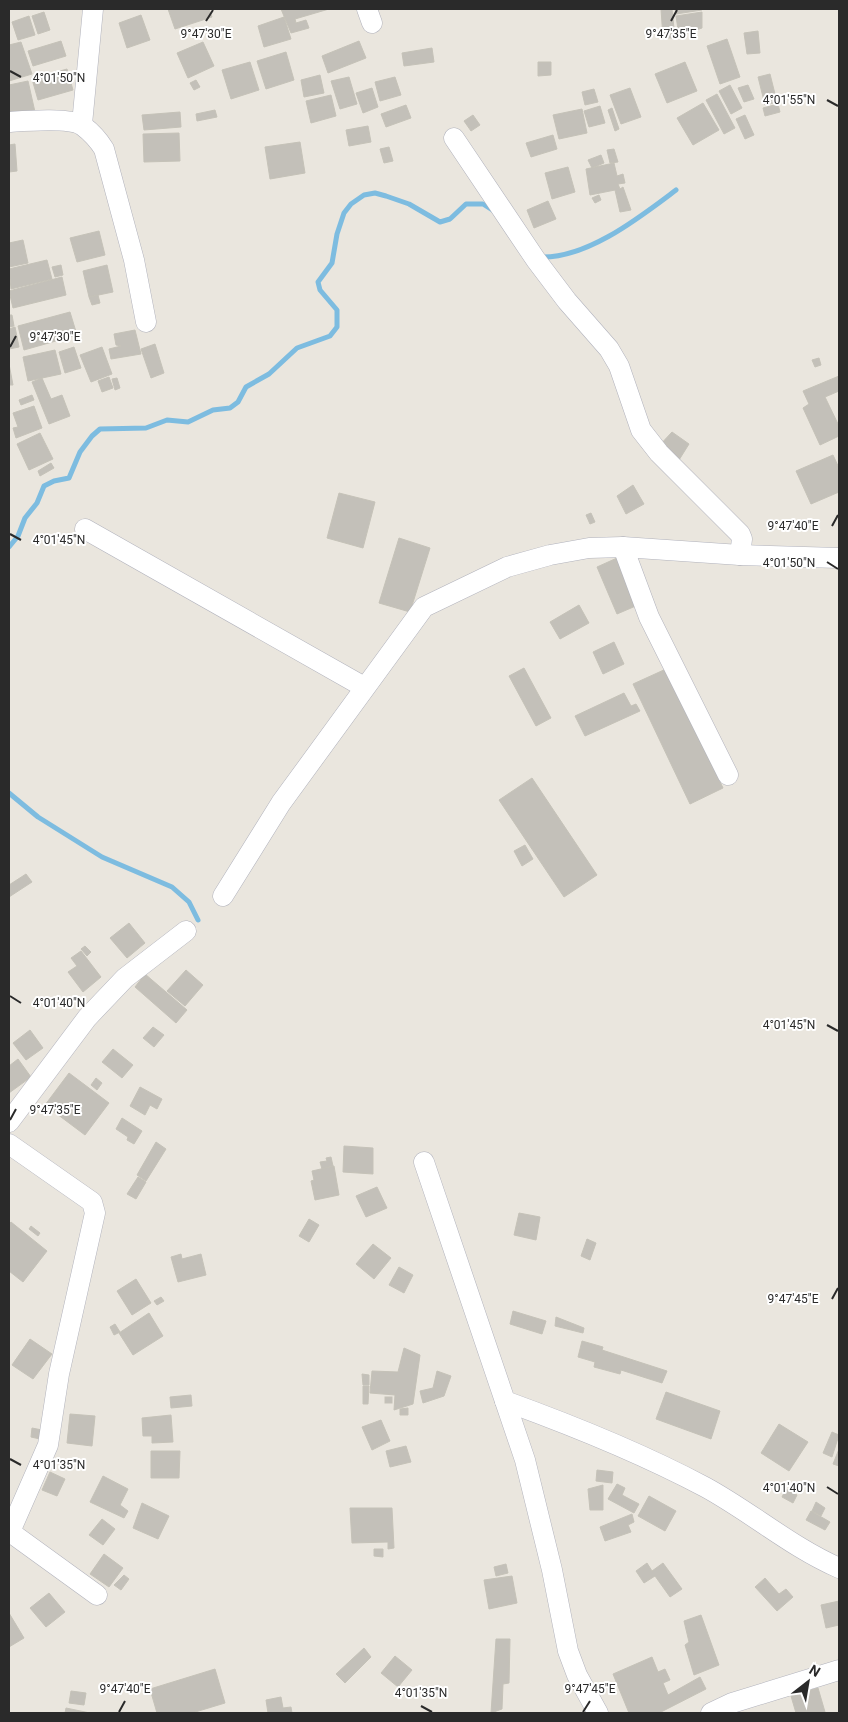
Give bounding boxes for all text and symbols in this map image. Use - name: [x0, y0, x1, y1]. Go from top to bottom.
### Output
- text: 9°47'30"E: [181, 27, 232, 41]
- text: 9°47'35"E: [646, 27, 697, 41]
- text: 4°01'50"N: [33, 71, 85, 85]
- text: 4°01'55"N: [763, 93, 815, 107]
- text: 9°47'30"E: [30, 330, 81, 344]
- text: 9°47'40"E: [768, 519, 819, 533]
- text: 4°01'45"N: [33, 533, 85, 547]
- text: 4°01'50"N: [763, 556, 815, 570]
- text: 4°01'40"N: [33, 996, 85, 1010]
- text: 4°01'45"N: [763, 1018, 815, 1032]
- text: 9°47'35"E: [30, 1103, 81, 1117]
- text: 9°47'45"E: [768, 1292, 819, 1306]
- text: 4°01'35"N: [33, 1458, 85, 1472]
- text: 4°01'40"N: [763, 1481, 815, 1495]
- north arrow: [783, 1657, 833, 1707]
- text: N: [806, 1661, 823, 1680]
- text: 9°47'40"E: [100, 1682, 151, 1696]
- text: 9°47'45"E: [565, 1682, 616, 1696]
- text: 4°01'35"N: [395, 1686, 447, 1700]

